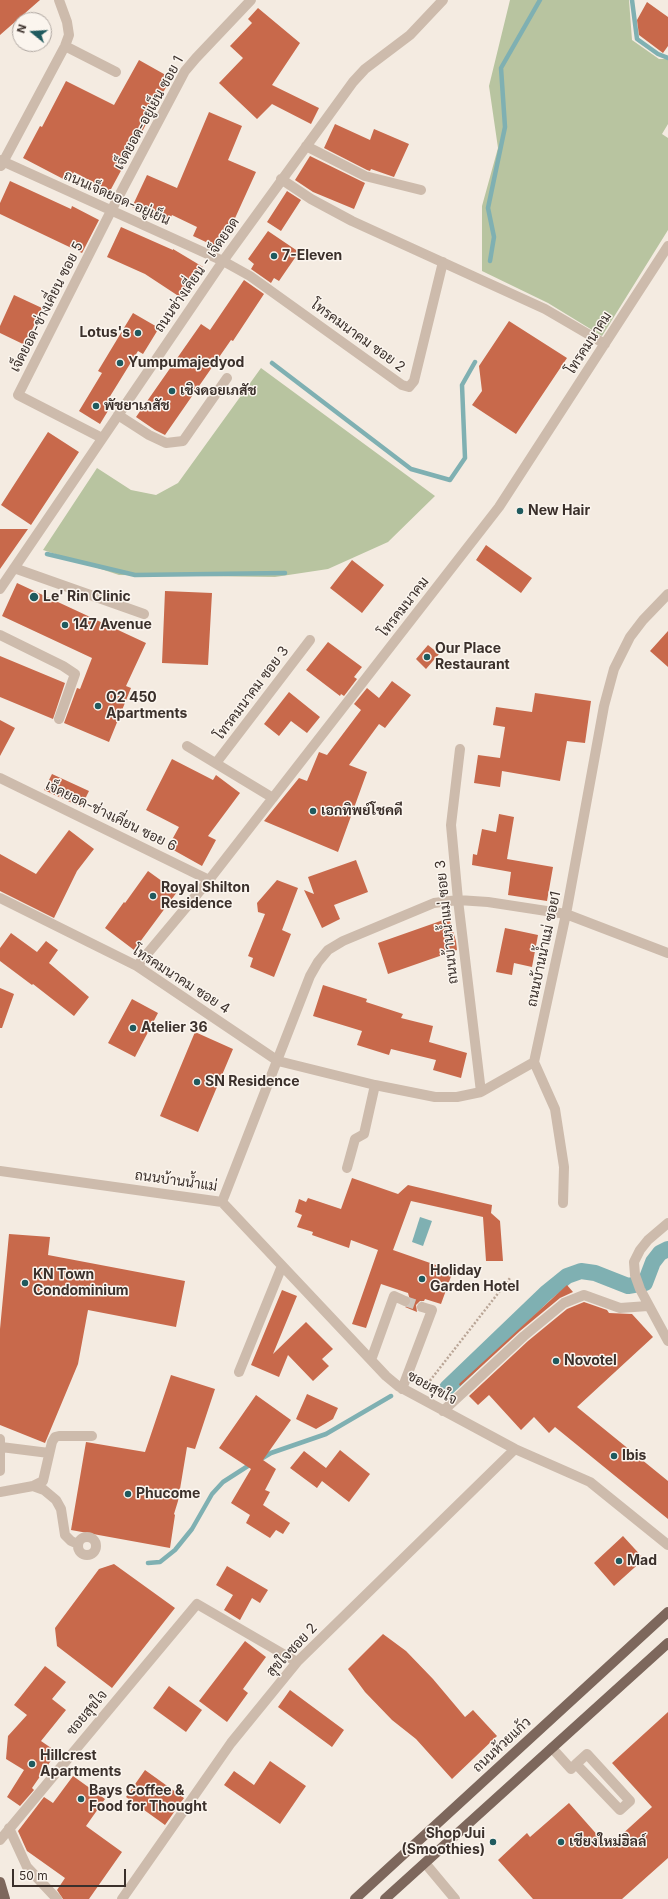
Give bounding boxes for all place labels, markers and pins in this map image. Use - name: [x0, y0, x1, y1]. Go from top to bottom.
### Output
- place label: 7-Eleven: [282, 248, 342, 264]
- marker: 7-Eleven: [269, 251, 279, 261]
- place label: Lotus's: [79, 325, 130, 341]
- marker: Lotus's: [133, 328, 143, 338]
- place label: Yumpumajedyod: [128, 355, 244, 371]
- marker: Yumpumajedyod: [115, 358, 125, 368]
- place label: เชิงดอยเภสัช: [180, 383, 257, 399]
- marker: เชิงดอยเภสัช: [167, 386, 177, 396]
- place label: พัชยาเภสัช: [104, 398, 170, 414]
- marker: พัชยาเภสัช: [91, 401, 101, 411]
- place label: New Hair: [528, 503, 590, 519]
- marker: New Hair: [515, 506, 525, 516]
- place label: Le' Rin Clinic: [43, 589, 131, 605]
- marker: Le' Rin Clinic: [28, 591, 40, 603]
- place label: 147 Avenue: [73, 617, 152, 633]
- marker: 147 Avenue: [60, 620, 70, 630]
- place label: Our Place Restaurant: [435, 641, 510, 674]
- marker: Our Place Restaurant: [422, 652, 432, 662]
- place label: O2 450 Apartments: [106, 690, 187, 722]
- marker: O2 450 Apartments: [93, 701, 103, 711]
- place label: เอกทิพย์โชคดี: [321, 803, 403, 819]
- marker: เอกทิพย์โชคดี: [308, 806, 318, 816]
- place label: Royal Shilton Residence: [161, 880, 250, 912]
- marker: Royal Shilton Residence: [148, 891, 158, 901]
- place label: Atelier 36: [141, 1020, 207, 1036]
- marker: Atelier 36: [128, 1023, 138, 1033]
- place label: SN Residence: [205, 1074, 300, 1090]
- marker: SN Residence: [192, 1077, 202, 1087]
- place label: Holiday Garden Hotel: [430, 1263, 519, 1296]
- place label: KN Town Condominium: [33, 1267, 129, 1300]
- marker: Holiday Garden Hotel: [417, 1274, 427, 1284]
- marker: KN Town Condominium: [20, 1278, 30, 1288]
- place label: Novotel: [564, 1353, 617, 1369]
- marker: Novotel: [551, 1356, 561, 1366]
- place label: Ibis: [622, 1448, 646, 1464]
- marker: Ibis: [609, 1451, 619, 1461]
- place label: Phucome: [136, 1486, 200, 1502]
- marker: Phucome: [123, 1489, 133, 1499]
- place label: Mad: [627, 1553, 657, 1569]
- marker: Mad: [614, 1556, 624, 1566]
- place label: Hillcrest Apartments: [40, 1748, 121, 1780]
- marker: Hillcrest Apartments: [27, 1759, 37, 1769]
- place label: Bays Coffee & Food for Thought: [89, 1783, 207, 1816]
- marker: Bays Coffee & Food for Thought: [76, 1794, 86, 1804]
- place label: Shop Jui (Smoothies): [401, 1826, 485, 1858]
- place label: เชียงใหม่ฮิลล์: [569, 1834, 646, 1850]
- marker: Shop Jui (Smoothies): [488, 1837, 498, 1847]
- marker: เชียงใหม่ฮิลล์: [556, 1837, 566, 1847]

